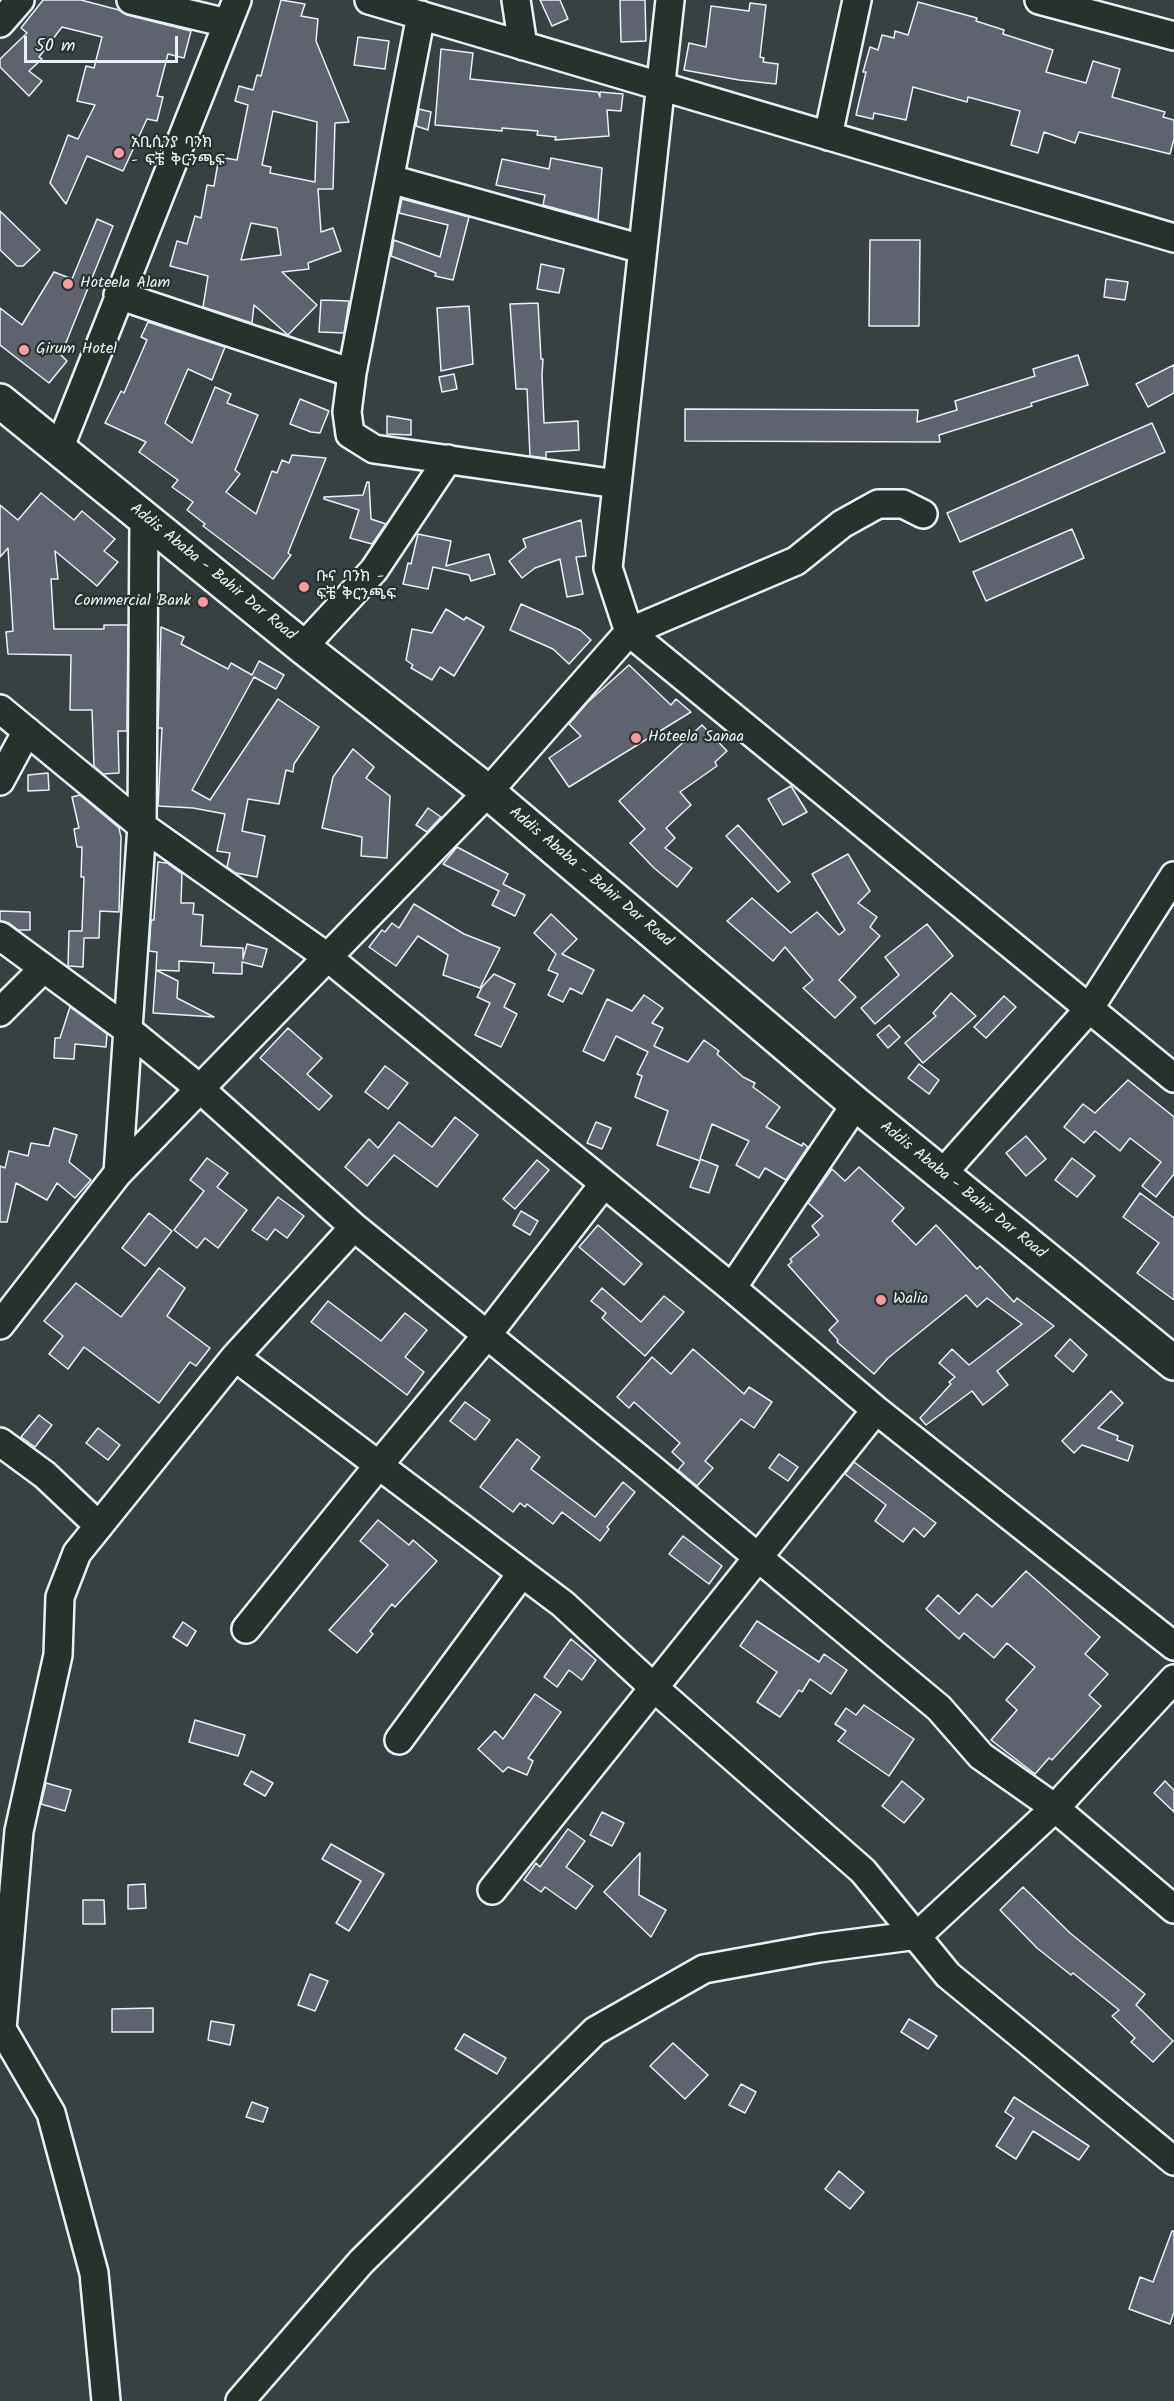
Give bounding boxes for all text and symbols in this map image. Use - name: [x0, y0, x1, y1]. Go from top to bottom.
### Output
- scale bar: [27, 24, 182, 62]
- text: 50 m: [35, 32, 75, 61]
- place label: አቢሲንያ ባንክ - ፍቼ ቅርንጫፍ: [131, 134, 225, 172]
- marker: አቢሲንያ ባንክ - ፍቼ ቅርንጫፍ: [112, 146, 126, 160]
- place label: Hoteela Alam: [80, 274, 170, 294]
- marker: Hoteela Alam: [61, 277, 75, 291]
- place label: Girum Hotel: [36, 340, 117, 360]
- marker: Girum Hotel: [17, 343, 31, 357]
- street label: Addis Ababa - Bahir Dar Road: [125, 500, 299, 646]
- place label: ቡና ባንክ - ፍቼ ቅርንጫፍ: [316, 568, 396, 606]
- marker: ቡና ባንክ - ፍቼ ቅርንጫፍ: [297, 580, 311, 594]
- place label: Commercial Bank: [74, 592, 191, 612]
- marker: Commercial Bank: [196, 595, 210, 609]
- place label: Hoteela Sanaa: [648, 728, 744, 748]
- marker: Hoteela Sanaa: [629, 731, 643, 745]
- street label: Addis Ababa - Bahir Dar Road: [504, 804, 676, 952]
- street label: Addis Ababa - Bahir Dar Road: [875, 1118, 1049, 1264]
- place label: Walia: [893, 1290, 928, 1310]
- marker: Walia: [874, 1293, 888, 1307]

